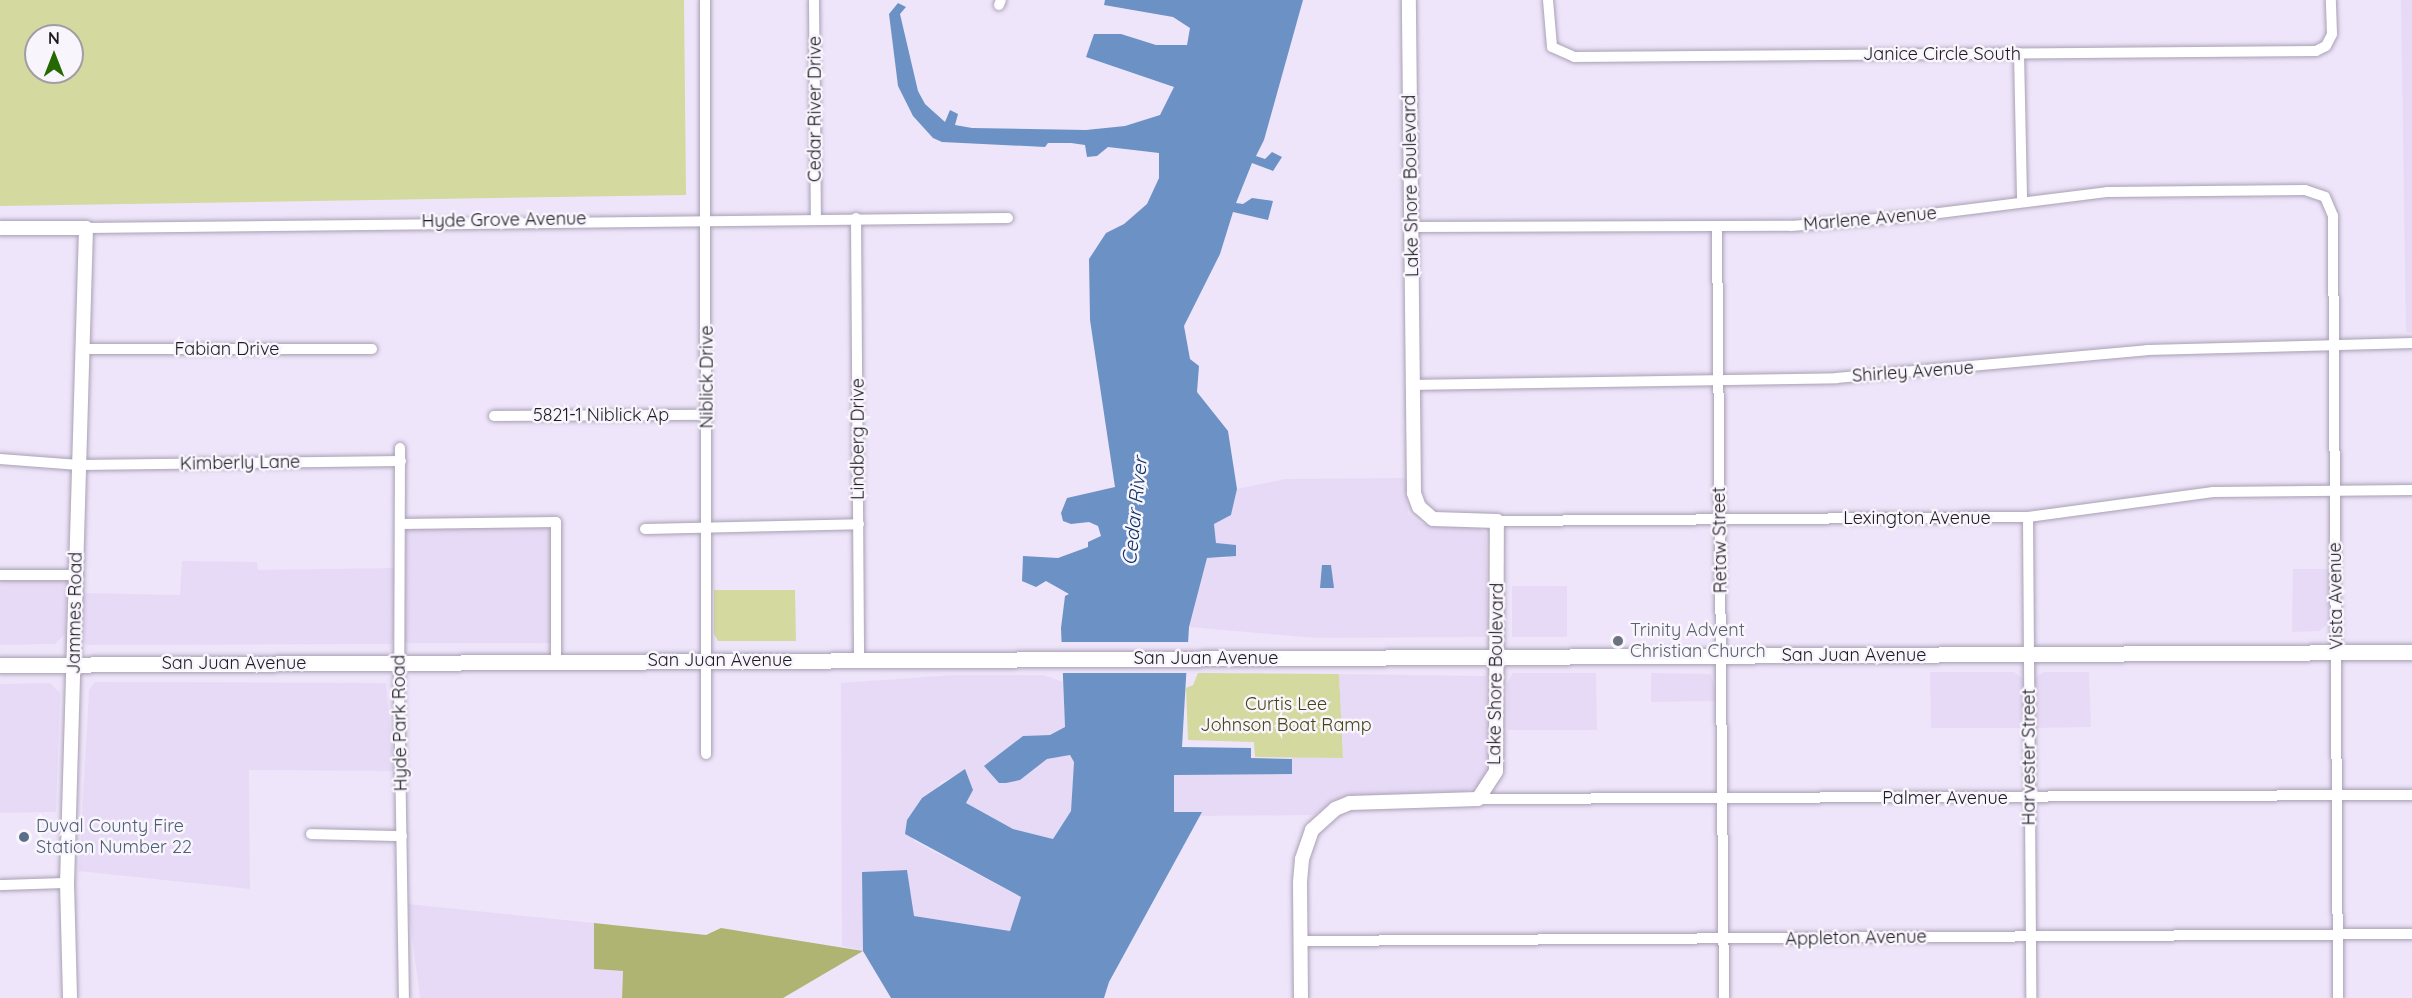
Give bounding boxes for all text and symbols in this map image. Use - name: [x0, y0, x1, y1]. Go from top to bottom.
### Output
- north arrow: [24, 24, 84, 84]
- text: N: [48, 28, 60, 48]
- street label: Cedar River Drive: [804, 36, 826, 182]
- street label: Janice Circle South: [1863, 43, 2021, 65]
- street label: Lake Shore Boulevard: [1399, 95, 1423, 277]
- street label: Marlene Avenue: [1802, 202, 1938, 236]
- street label: Hyde Grove Avenue: [421, 208, 587, 232]
- street label: Niblick Drive: [696, 325, 718, 429]
- street label: Fabian Drive: [174, 338, 280, 360]
- street label: Shirley Avenue: [1851, 357, 1975, 387]
- street label: Lindberg Drive: [847, 378, 869, 500]
- street label: 5821-1 Niblick Ap: [533, 404, 669, 426]
- street label: Kimberly Lane: [180, 451, 300, 475]
- water label: Cedar River: [1116, 456, 1152, 566]
- street label: Retaw Street: [1708, 486, 1732, 594]
- street label: Lexington Avenue: [1843, 507, 1991, 529]
- street label: Vista Avenue: [2324, 542, 2348, 650]
- street label: Jammes Road: [63, 552, 87, 674]
- street label: Lake Shore Boulevard: [1484, 583, 1508, 765]
- place label: Trinity Advent Christian Church: [1630, 620, 1766, 662]
- marker: Trinity Advent Christian Church: [1611, 634, 1625, 648]
- street label: San Juan Avenue: [1782, 644, 1926, 666]
- street label: San Juan Avenue: [1134, 647, 1278, 669]
- street label: San Juan Avenue: [648, 649, 792, 671]
- street label: San Juan Avenue: [162, 652, 306, 674]
- street label: Hyde Park Road: [388, 654, 412, 792]
- street label: Harvester Street: [2018, 689, 2040, 825]
- park label: Curtis Lee Johnson Boat Ramp: [1200, 694, 1372, 736]
- street label: Palmer Avenue: [1882, 787, 2008, 809]
- place label: Duval County Fire Station Number 22: [36, 816, 192, 858]
- marker: Duval County Fire Station Number 22: [17, 830, 31, 844]
- street label: Appleton Avenue: [1785, 926, 1927, 950]

